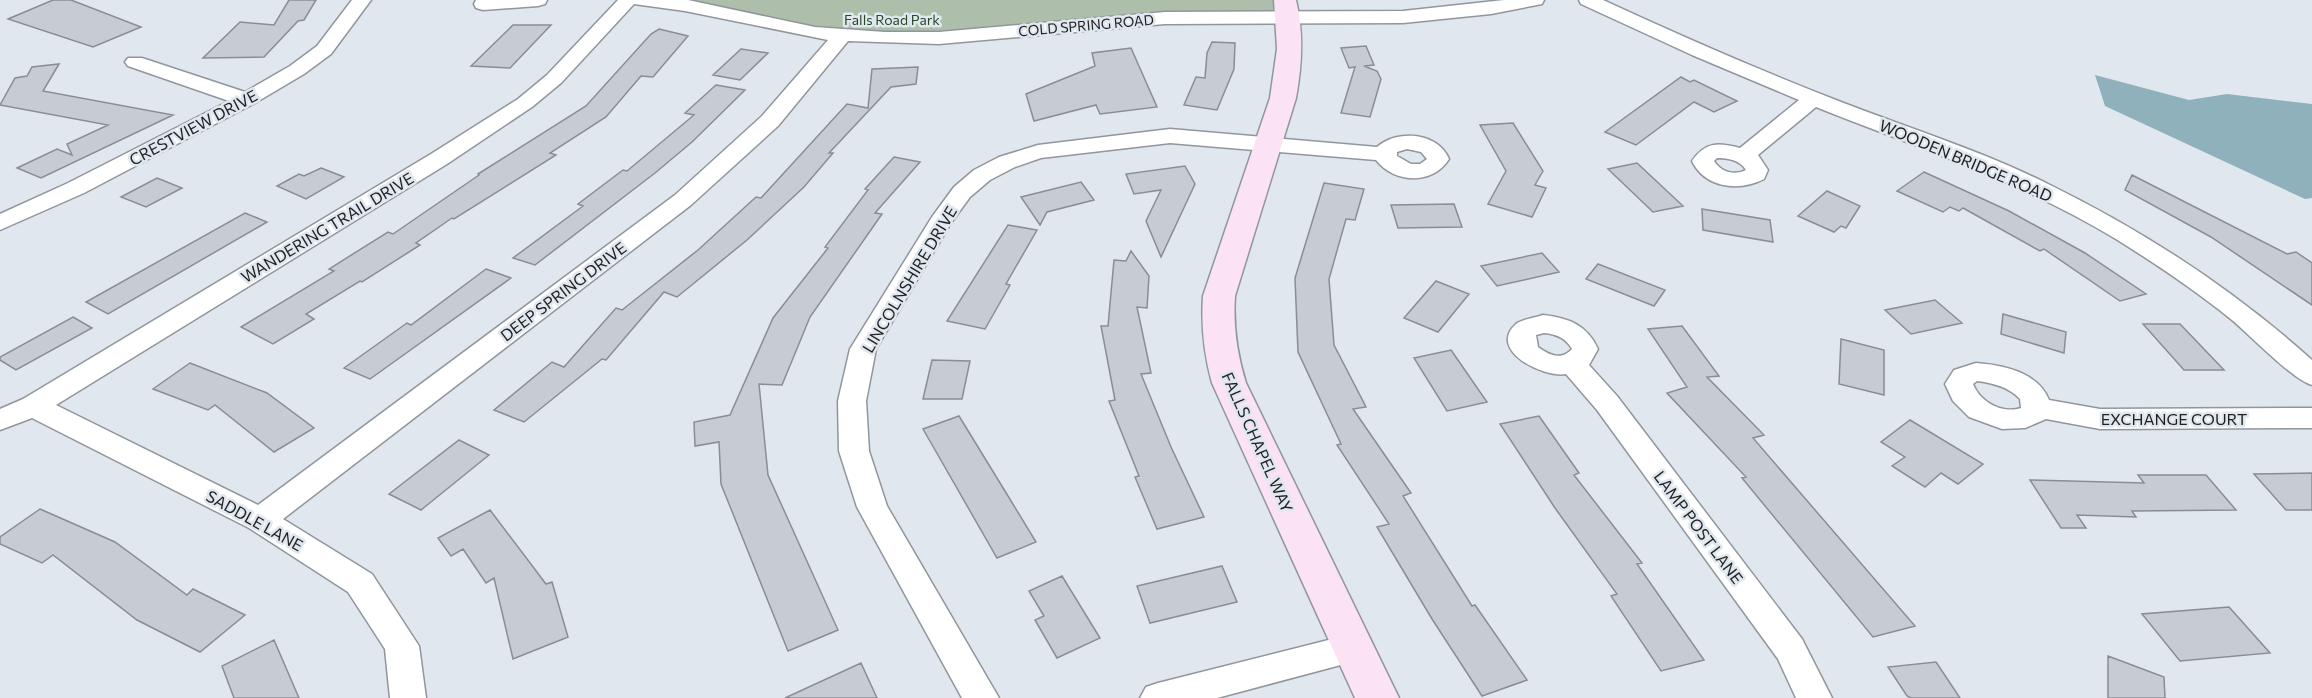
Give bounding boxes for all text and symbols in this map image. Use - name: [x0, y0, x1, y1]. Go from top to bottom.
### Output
- park label: Falls Road Park: [844, 11, 940, 28]
- street label: COLD SPRING ROAD: [1018, 11, 1154, 39]
- street label: CRESTVIEW DRIVE: [126, 85, 260, 169]
- street label: WOODEN BRIDGE ROAD: [1877, 115, 2055, 205]
- street label: WANDERING TRAIL DRIVE: [237, 168, 417, 286]
- street label: LINCOLNSHIRE DRIVE: [858, 202, 960, 356]
- street label: DEEP SPRING DRIVE: [496, 237, 630, 345]
- street label: FALLS CHAPEL WAY: [1219, 369, 1298, 515]
- street label: EXCHANGE COURT: [2101, 409, 2247, 428]
- street label: LAMP POST LANE: [1650, 467, 1748, 587]
- street label: SADDLE LANE: [203, 486, 307, 554]

